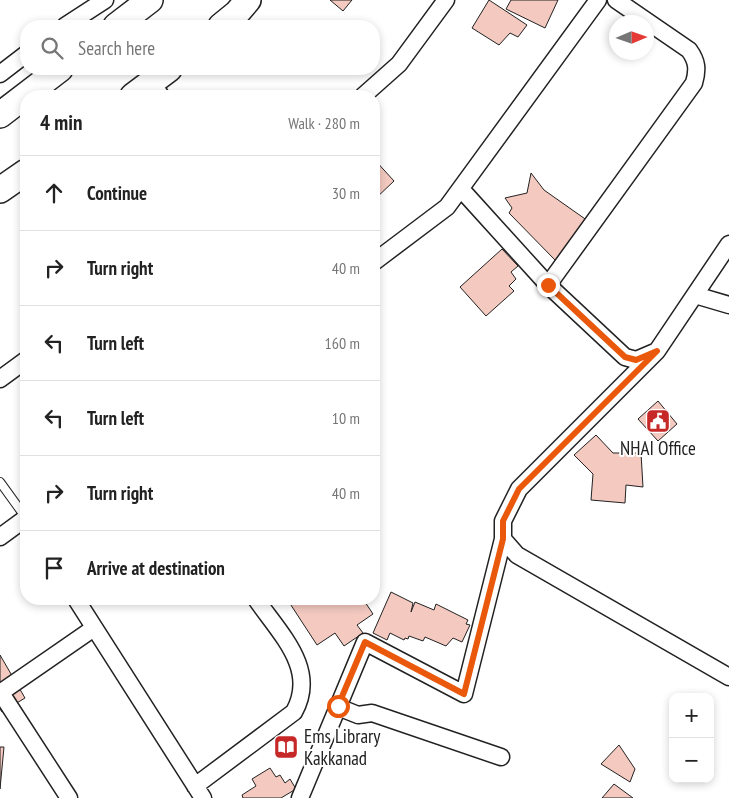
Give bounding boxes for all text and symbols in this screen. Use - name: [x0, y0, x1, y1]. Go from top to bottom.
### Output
- north arrow: [609, 15, 654, 60]
- search box: [20, 20, 380, 75]
- icon: search: [38, 34, 66, 62]
- text: Search here: [78, 36, 155, 60]
- text: 4 min: [40, 109, 82, 136]
- text: Walk · 280 m: [288, 113, 360, 133]
- icon: ahead: [40, 179, 68, 207]
- text: Continue: [87, 181, 147, 205]
- text: 30 m: [332, 183, 360, 203]
- icon: right: [40, 254, 68, 282]
- text: Turn right: [87, 256, 153, 280]
- text: 40 m: [332, 258, 360, 278]
- route end: [537, 274, 560, 297]
- icon: left: [40, 329, 68, 357]
- text: Turn left: [87, 331, 144, 355]
- text: 160 m: [325, 333, 360, 353]
- icon: left: [40, 404, 68, 432]
- text: Turn left: [87, 406, 144, 430]
- text: 10 m: [332, 408, 360, 428]
- public building icon: NHAI Office: [645, 408, 671, 434]
- place label: NHAI Office: [620, 436, 696, 460]
- icon: right: [40, 479, 68, 507]
- text: Turn right: [87, 481, 153, 505]
- text: 40 m: [332, 483, 360, 503]
- icon: arrive: [40, 554, 68, 582]
- text: Arrive at destination: [87, 556, 225, 580]
- map controls: [669, 693, 714, 783]
- button: +: [669, 693, 714, 738]
- route start: [327, 695, 350, 718]
- place label: Ems Library Kakkanad: [304, 724, 381, 770]
- library icon: Ems Library Kakkanad: [273, 734, 299, 760]
- button: −: [669, 738, 714, 783]

